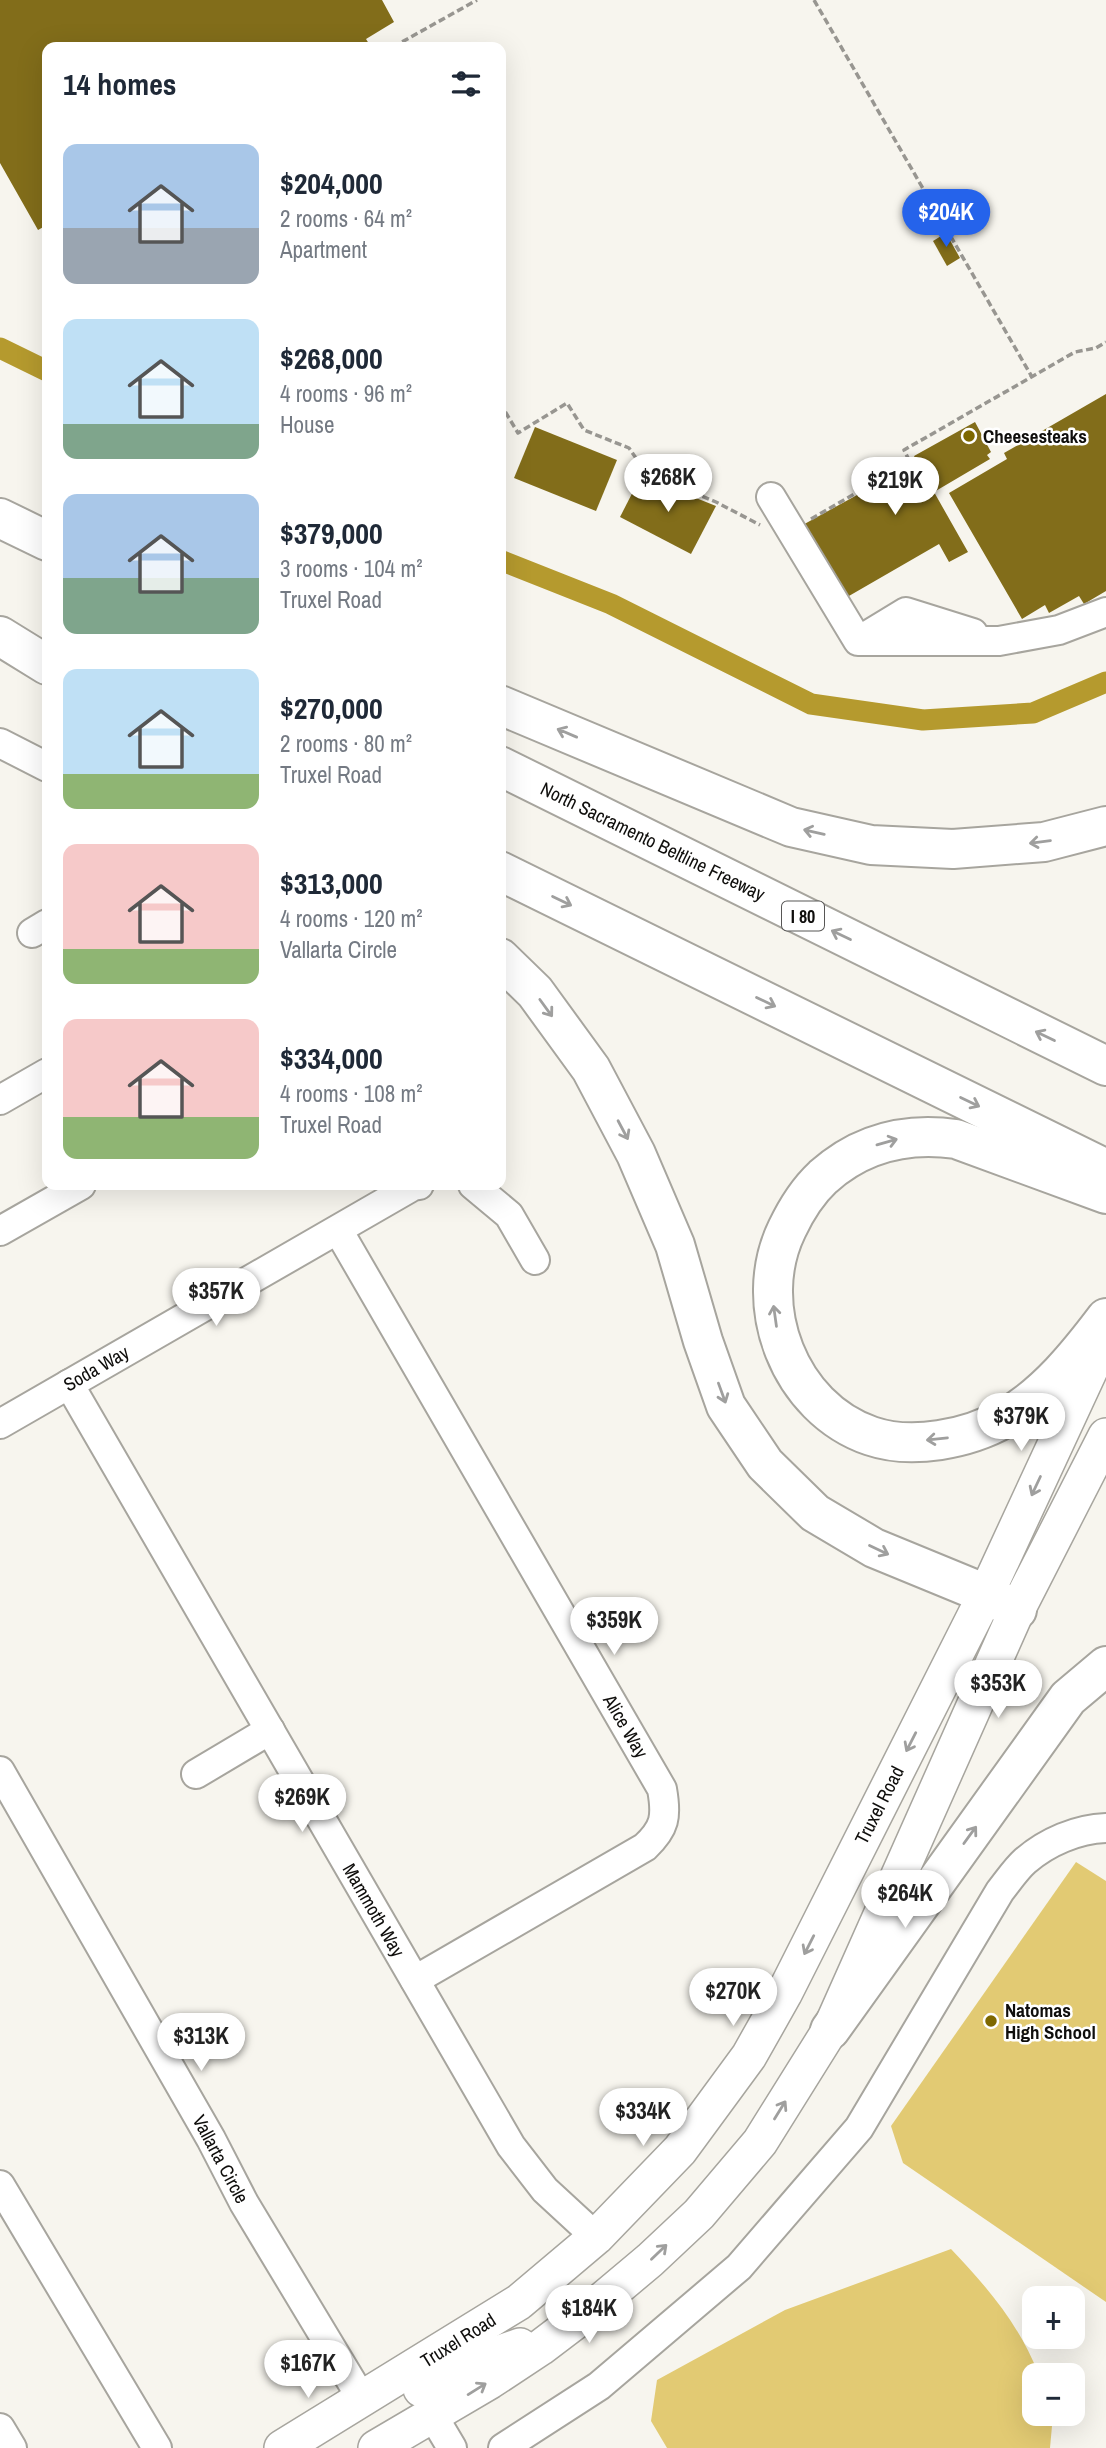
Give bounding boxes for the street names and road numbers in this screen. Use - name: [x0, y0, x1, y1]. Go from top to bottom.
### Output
- street label: North Sacramento Beltline Freeway: [536, 775, 770, 907]
- road number: I 80: [782, 902, 824, 931]
- street label: Soda Way: [59, 1339, 134, 1397]
- street label: Alice Way: [597, 1689, 655, 1763]
- street label: Truxel Road: [848, 1762, 910, 1848]
- street label: Mammoth Way: [337, 1858, 411, 1962]
- street label: Vallarta Circle: [187, 2110, 255, 2208]
- street label: Truxel Road: [415, 2307, 501, 2373]

